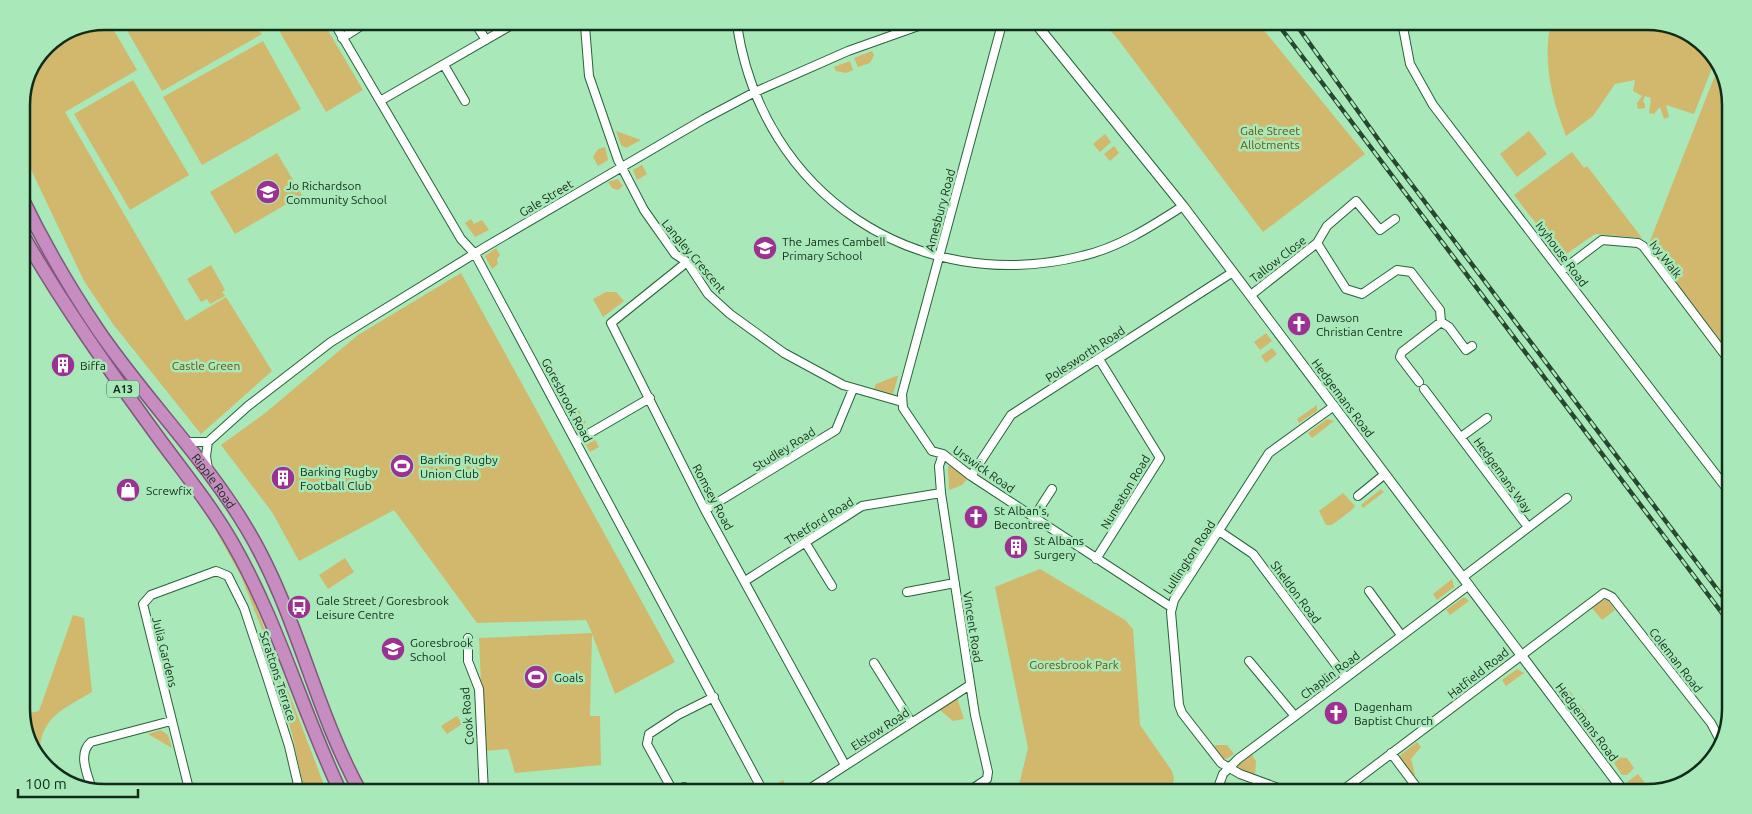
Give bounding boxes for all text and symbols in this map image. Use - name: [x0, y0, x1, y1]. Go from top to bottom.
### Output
- park label: Gale Street Allotments: [1240, 124, 1300, 151]
- street label: Amesbury Road: [923, 167, 957, 253]
- street label: Gale Street: [517, 177, 575, 219]
- school or university icon: Jo Richardson Community School: [255, 179, 281, 205]
- place label: Jo Richardson Community School: [286, 179, 387, 206]
- street label: Langley Crescent: [660, 217, 729, 296]
- street label: Ivyhouse Road: [1533, 219, 1591, 289]
- street label: Tallow Close: [1248, 233, 1308, 285]
- school or university icon: The James Cambell Primary School: [752, 235, 778, 261]
- place label: The James Cambell Primary School: [782, 235, 886, 262]
- street label: Ivy Walk: [1647, 238, 1685, 280]
- church icon: Dawson Christian Centre: [1286, 311, 1312, 337]
- place label: Dawson Christian Centre: [1316, 311, 1403, 338]
- street label: Polesworth Road: [1043, 324, 1127, 384]
- building icon: Biffa: [50, 352, 76, 378]
- street label: Goresbrook Road: [539, 356, 595, 444]
- street label: Hedgemans Road: [1309, 356, 1377, 440]
- place label: Biffa: [80, 359, 106, 372]
- park label: Castle Green: [172, 359, 240, 372]
- road number: A13: [107, 380, 139, 398]
- street label: Studley Road: [751, 425, 817, 473]
- street label: Hedgemans Way: [1471, 435, 1535, 515]
- street label: Urswick Road: [951, 443, 1017, 495]
- street label: Ripple Road: [190, 451, 239, 511]
- sports icon: Barking Rugby Union Club: [389, 453, 415, 479]
- place label: Barking Rugby Union Club: [420, 453, 498, 480]
- street label: Nuneaton Road: [1098, 453, 1152, 531]
- street label: Romsey Road: [690, 462, 736, 532]
- building icon: Barking Rugby Football Club: [270, 465, 296, 491]
- place label: Barking Rugby Football Club: [300, 465, 378, 492]
- shop icon: Screwfix: [115, 477, 141, 503]
- place label: Screwfix: [146, 484, 192, 497]
- street label: Thetford Road: [782, 495, 856, 547]
- church icon: St Alban's, Becontree: [963, 504, 989, 530]
- place label: St Alban's, Becontree: [994, 504, 1050, 531]
- street label: Lullington Road: [1160, 518, 1218, 596]
- building icon: St Albans Surgery: [1003, 534, 1029, 560]
- place label: St Albans Surgery: [1034, 534, 1084, 561]
- street label: Sheldon Road: [1268, 558, 1324, 626]
- street label: Vincent Road: [961, 590, 985, 664]
- bus stop icon: Gale Street / Goresbrook Leisure Centre: [286, 594, 312, 620]
- place label: Gale Street / Goresbrook Leisure Centre: [316, 594, 449, 621]
- street label: Julia Gardens: [150, 615, 180, 689]
- street label: Coleman Road: [1647, 625, 1705, 695]
- street label: Scrattons Terrace: [257, 629, 299, 723]
- school or university icon: Goresbrook School: [380, 636, 406, 662]
- place label: Goresbrook School: [410, 636, 473, 663]
- street label: Hatfield Road: [1445, 645, 1511, 701]
- street label: Chaplin Road: [1298, 649, 1362, 701]
- park label: Goresbrook Park: [1029, 658, 1119, 671]
- sports icon: Goals: [523, 664, 549, 690]
- place label: Goals: [554, 671, 584, 684]
- street label: Hedgemans Road: [1553, 680, 1621, 764]
- street label: Cook Road: [458, 687, 476, 745]
- church icon: Dagenham Baptist Church: [1323, 700, 1349, 726]
- place label: Dagenham Baptist Church: [1354, 700, 1433, 727]
- street label: Elstow Road: [849, 705, 911, 753]
- scale bar: [18, 766, 138, 798]
- text: 100 m: [25, 775, 67, 792]

